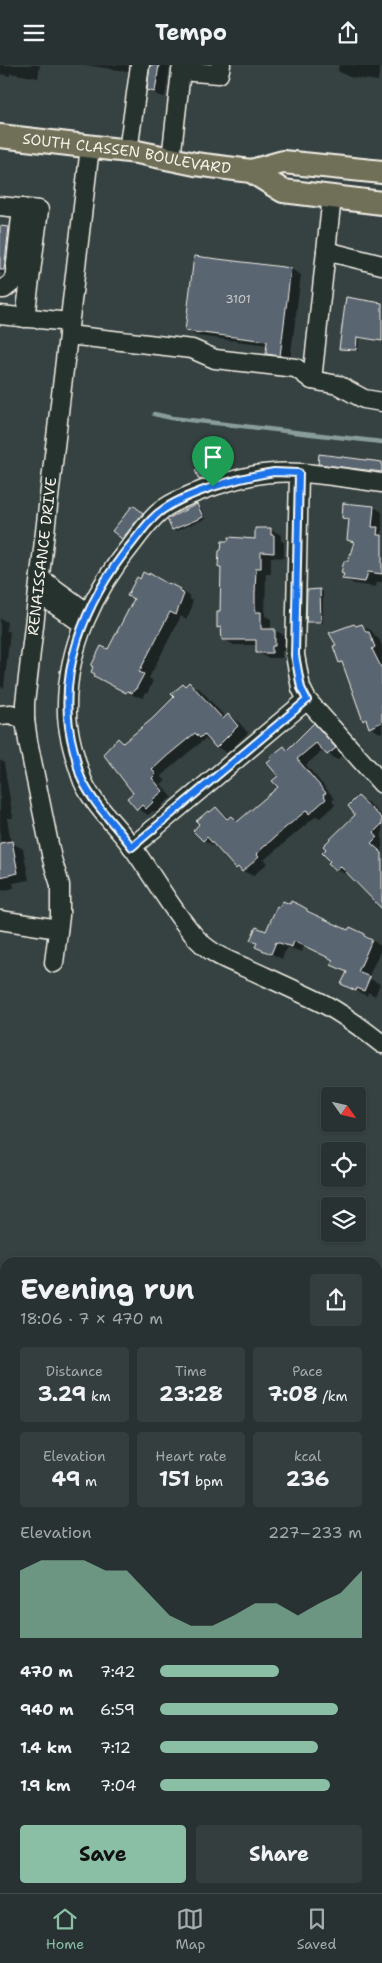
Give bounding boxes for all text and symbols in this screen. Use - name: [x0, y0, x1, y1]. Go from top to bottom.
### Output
- text: Tempo: [155, 18, 227, 47]
- icon: menu: [20, 19, 48, 47]
- icon: share: [334, 19, 362, 47]
- street label: SOUTH CLASSEN BOULEVARD: [21, 129, 232, 178]
- house number: 3101: [225, 291, 251, 307]
- pin: [192, 436, 234, 487]
- icon: arrive: [199, 443, 227, 471]
- street label: RENAISSANCE DRIVE: [23, 476, 61, 637]
- north arrow: [321, 1087, 366, 1133]
- map controls: [321, 1087, 366, 1242]
- button: locate: [321, 1142, 366, 1187]
- button: layers: [321, 1197, 366, 1242]
- text: Evening run: [20, 1270, 195, 1308]
- button: share: [310, 1274, 362, 1326]
- text: 18:06 · 7 × 470 m: [20, 1308, 163, 1329]
- text: Distance: [46, 1362, 103, 1380]
- text: Time: [175, 1362, 207, 1380]
- text: Pace: [292, 1362, 323, 1380]
- text: 3.29: [38, 1380, 86, 1408]
- text: 23:28: [159, 1380, 223, 1408]
- text: 7:08: [268, 1380, 318, 1408]
- text: km: [86, 1387, 111, 1405]
- text: /km: [318, 1387, 347, 1405]
- text: Elevation: [43, 1447, 106, 1465]
- text: Heart rate: [155, 1447, 227, 1465]
- text: kcal: [294, 1447, 321, 1465]
- text: 49: [51, 1465, 80, 1493]
- text: 151: [159, 1465, 190, 1493]
- text: 236: [286, 1465, 330, 1493]
- text: m: [80, 1472, 97, 1490]
- text: bpm: [190, 1472, 223, 1490]
- text: Elevation: [20, 1522, 92, 1543]
- text: 227–233 m: [268, 1522, 362, 1543]
- text: 470 m: [20, 1661, 73, 1682]
- text: 7:42: [100, 1661, 135, 1682]
- text: 940 m: [20, 1699, 73, 1720]
- text: 6:59: [100, 1699, 135, 1720]
- text: 1.4 km: [20, 1737, 72, 1758]
- text: 7:12: [100, 1737, 131, 1758]
- text: 1.9 km: [20, 1775, 71, 1796]
- text: 7:04: [100, 1775, 136, 1796]
- button: Save: [20, 1825, 186, 1883]
- button: Share: [196, 1825, 362, 1883]
- tab: Home: [46, 1905, 84, 1953]
- tab: Map: [175, 1905, 205, 1953]
- tab: Saved: [297, 1905, 336, 1953]

